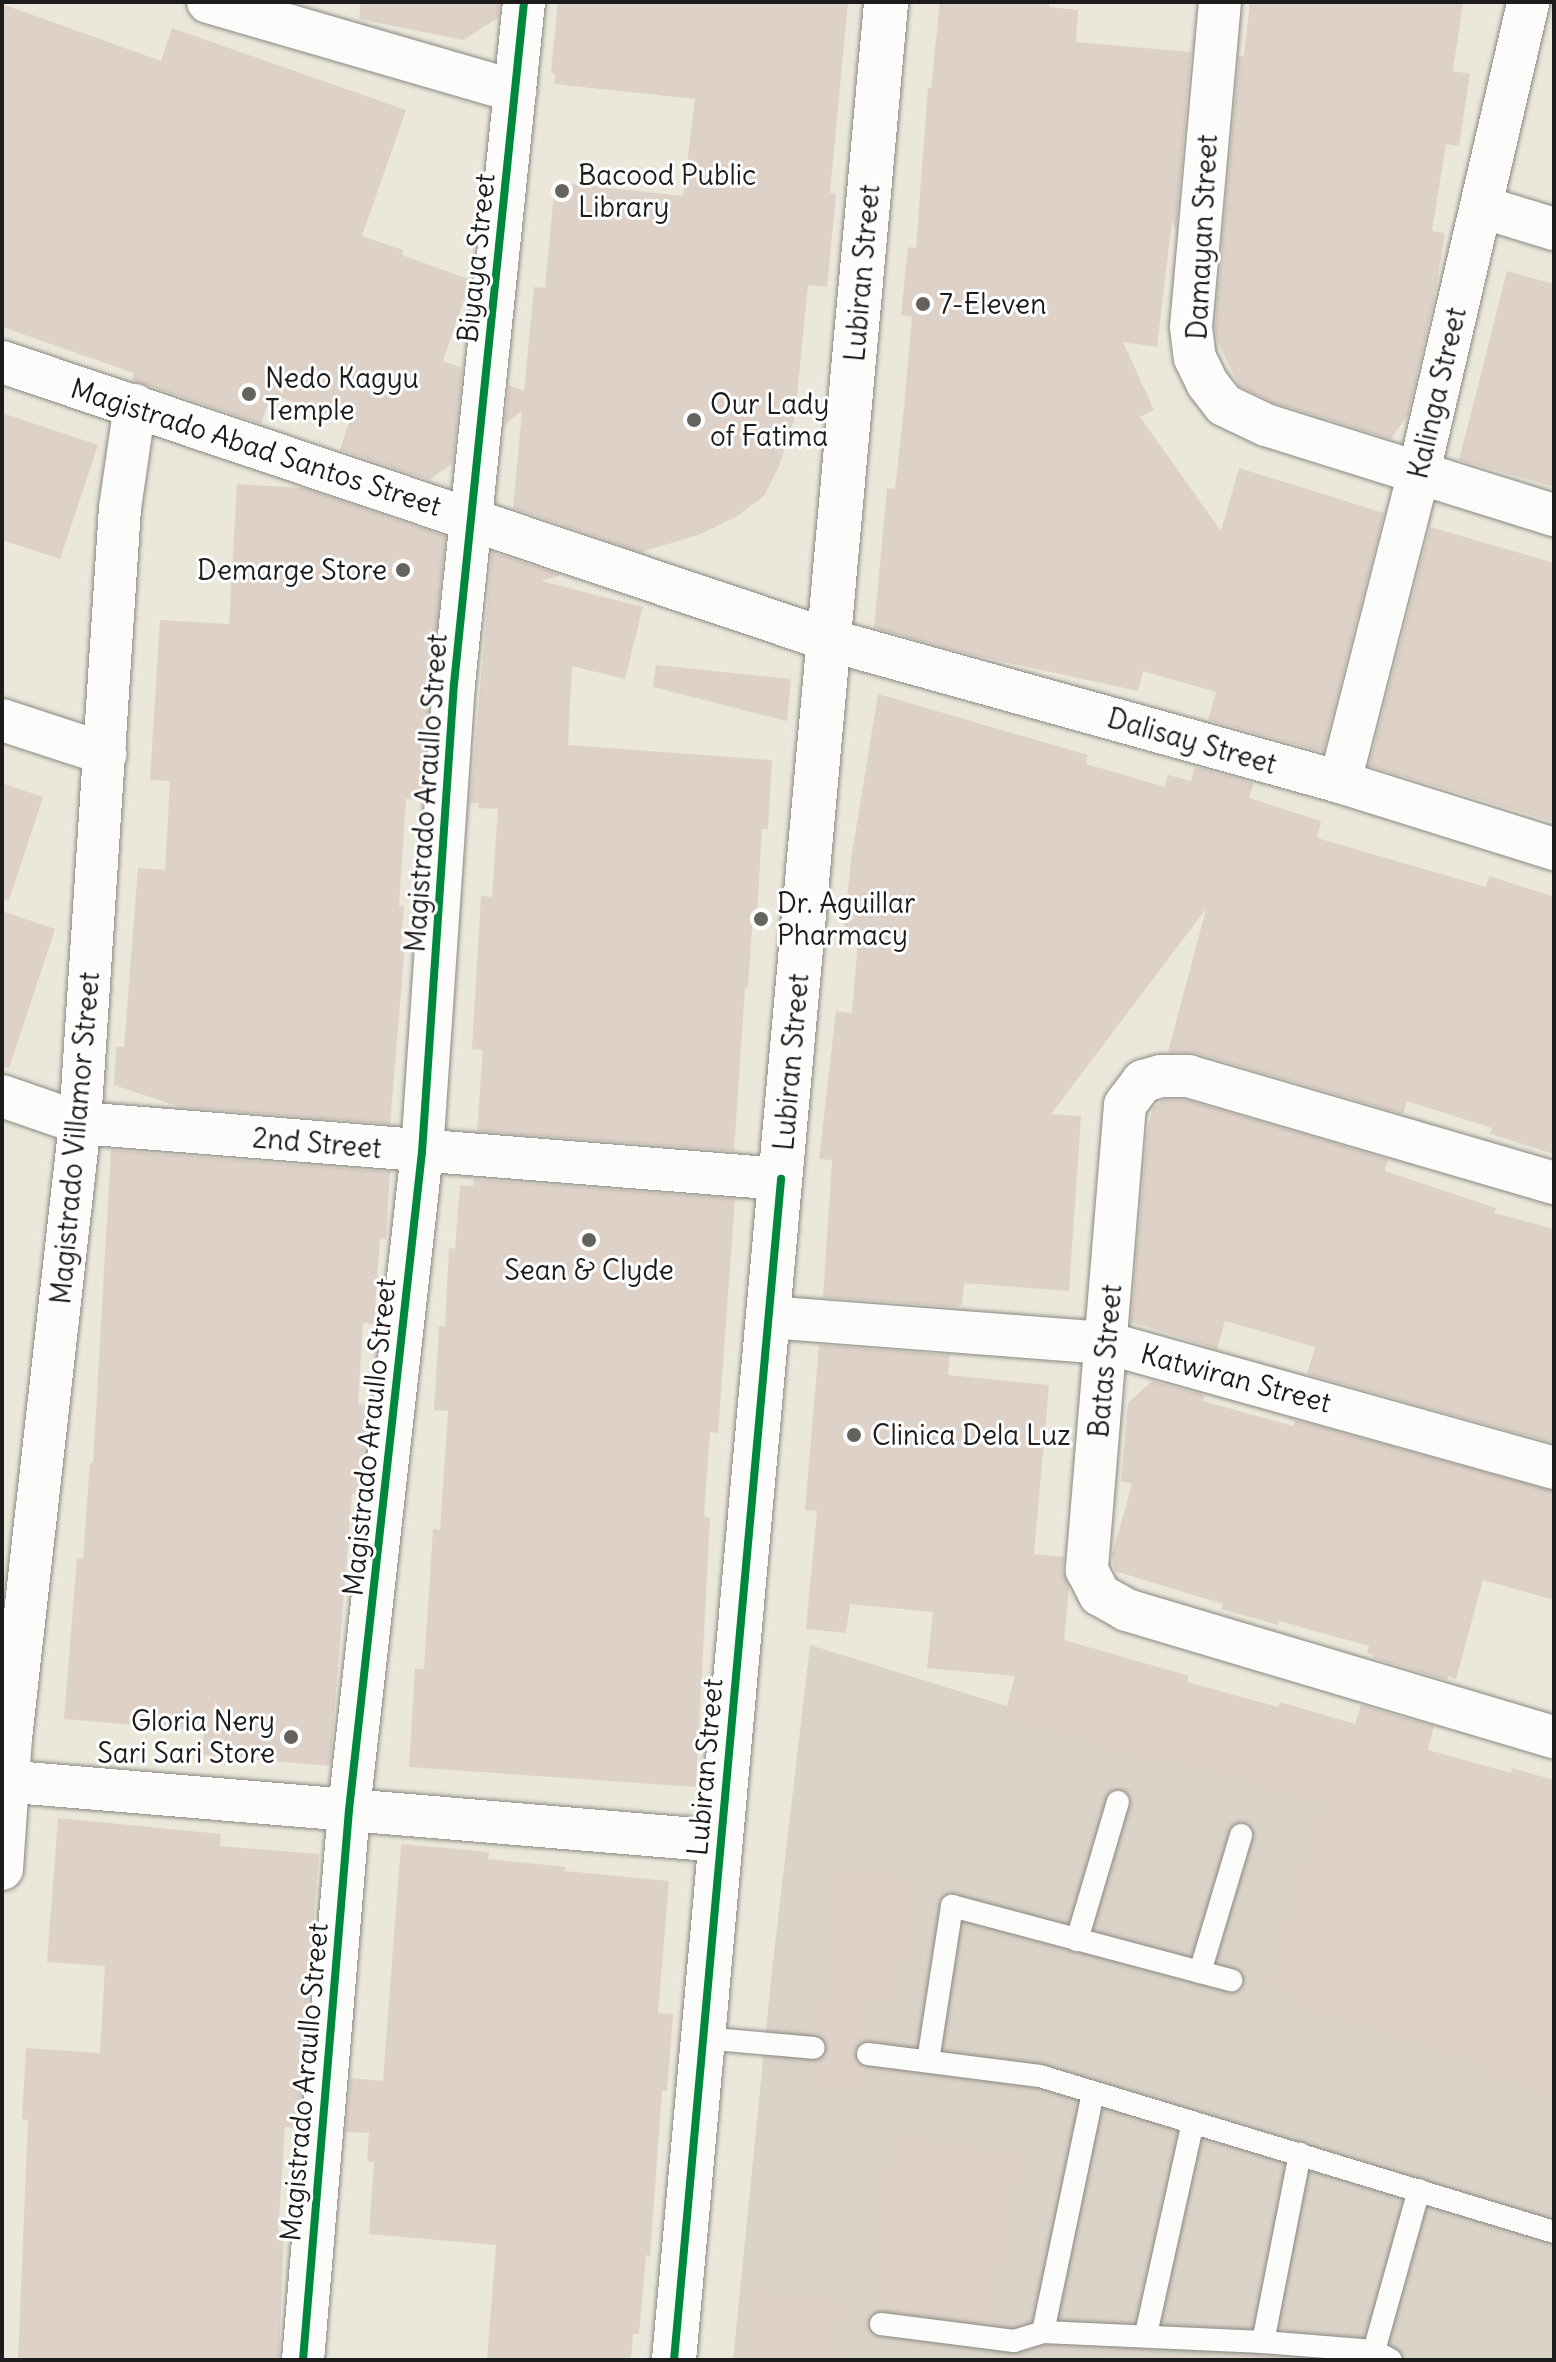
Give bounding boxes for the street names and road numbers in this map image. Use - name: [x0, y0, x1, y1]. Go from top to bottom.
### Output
- street label: Damayan Street: [1180, 133, 1224, 341]
- street label: Biyaya Street: [450, 172, 502, 344]
- street label: Lubiran Street: [838, 183, 886, 363]
- street label: Kalinga Street: [1401, 304, 1473, 482]
- street label: Magistrado Abad Santos Street: [67, 371, 445, 523]
- street label: Magistrado Araullo Street: [398, 633, 454, 953]
- street label: Dalisay Street: [1104, 701, 1280, 781]
- street label: Magistrado Villamor Street: [44, 970, 106, 1306]
- street label: Lubiran Street: [767, 972, 815, 1152]
- street label: 2nd Street: [251, 1121, 383, 1165]
- street label: Magistrado Araullo Street: [336, 1276, 402, 1598]
- street label: Batas Street: [1082, 1283, 1128, 1439]
- street label: Katwiran Street: [1137, 1336, 1335, 1420]
- street label: Lubiran Street: [681, 1677, 729, 1857]
- street label: Magistrado Araullo Street: [273, 1922, 335, 2242]

